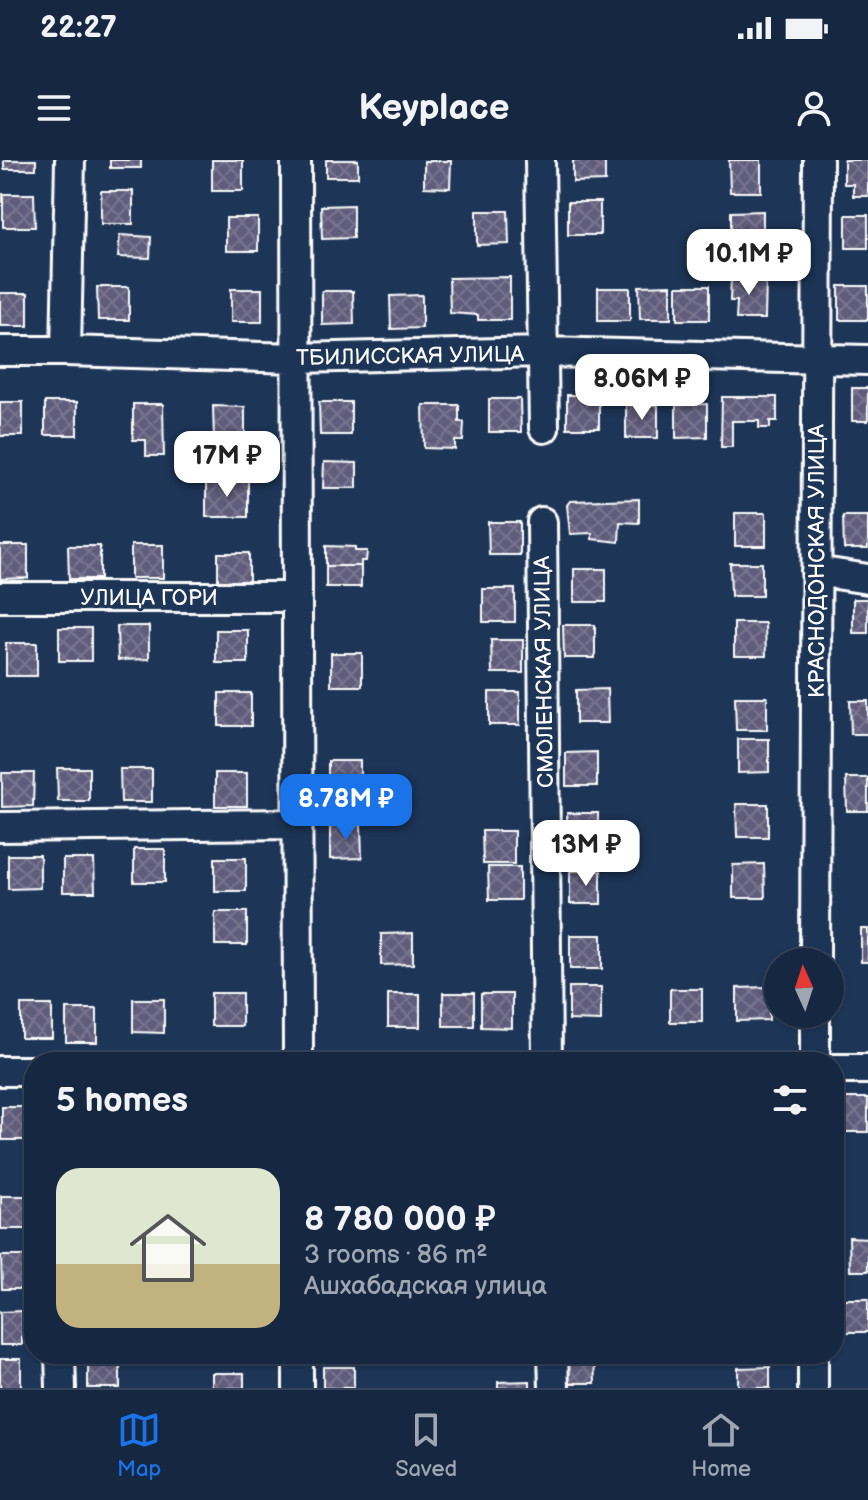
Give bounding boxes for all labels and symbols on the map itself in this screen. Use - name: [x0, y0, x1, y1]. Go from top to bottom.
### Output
- pin: 10.1M ₽: [675, 229, 823, 297]
- street label: ТБИЛИССКАЯ УЛИЦА: [296, 341, 525, 372]
- pin: 8.06M ₽: [568, 354, 716, 422]
- street label: КРАСНОДОНСКАЯ УЛИЦА: [804, 423, 831, 698]
- pin: 17M ₽: [171, 431, 283, 499]
- street label: СМОЛЕНСКАЯ УЛИЦА: [529, 555, 560, 788]
- street label: УЛИЦА ГОРИ: [80, 585, 218, 612]
- pin: 8.78M ₽: [272, 774, 420, 842]
- pin: 13M ₽: [530, 820, 642, 888]
- north arrow: [764, 948, 844, 1028]

